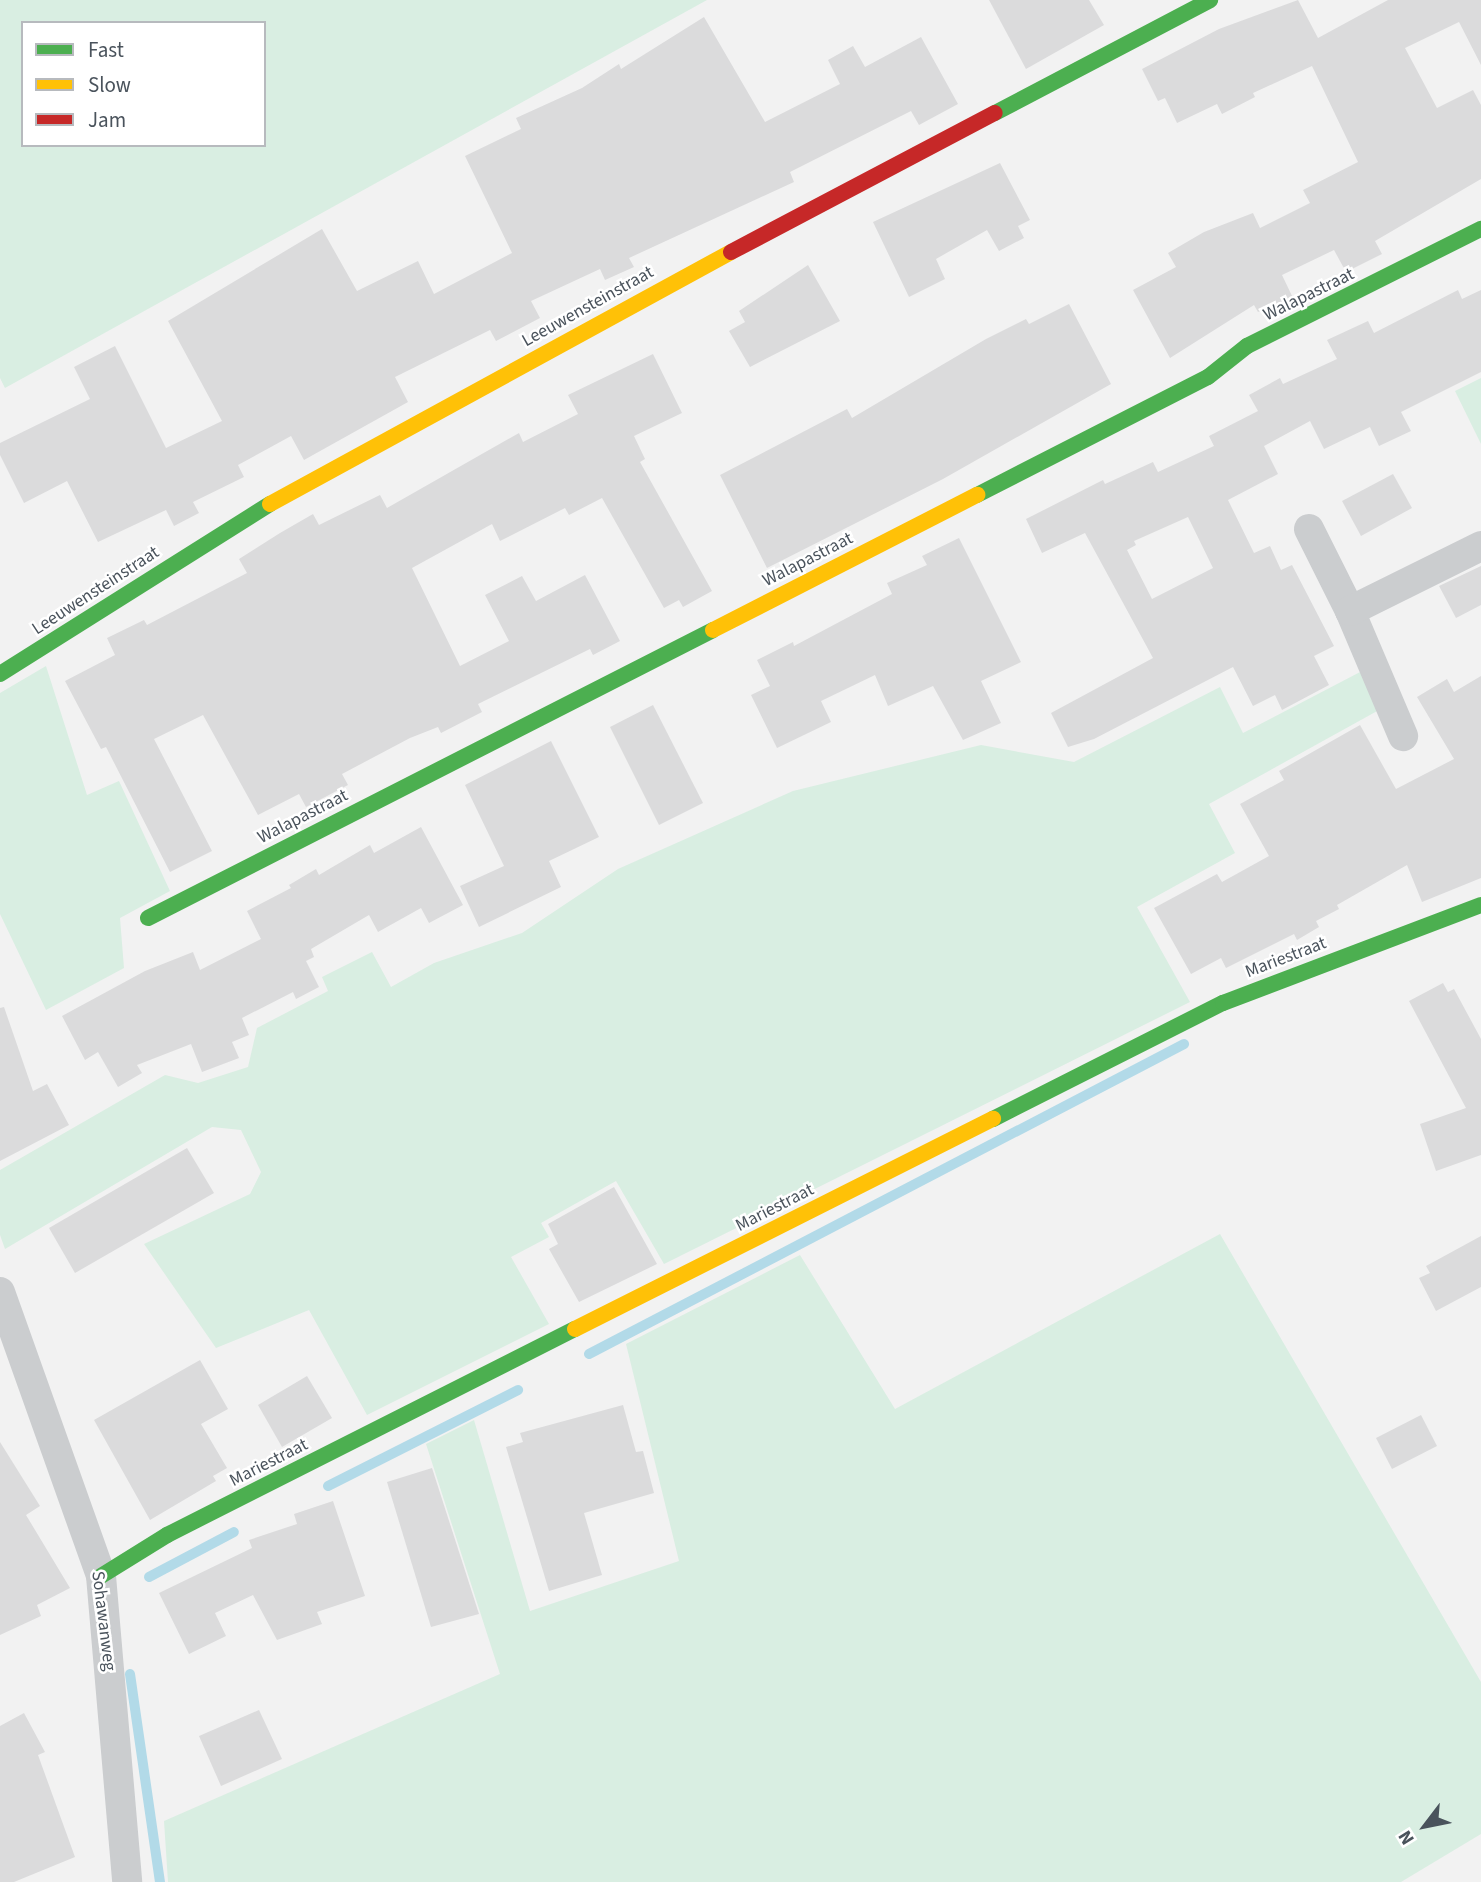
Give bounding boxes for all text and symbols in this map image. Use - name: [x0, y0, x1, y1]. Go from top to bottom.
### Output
- legend: [21, 21, 266, 147]
- text: Fast: [88, 35, 124, 65]
- text: Slow: [88, 70, 131, 100]
- text: Jam: [88, 105, 126, 135]
- street label: Leeuwensteinstraat: [518, 262, 658, 352]
- street label: Walapastraat: [1260, 264, 1358, 326]
- street label: Walapastraat: [759, 528, 857, 592]
- street label: Leeuwensteinstraat: [28, 542, 164, 640]
- street label: Walapastraat: [254, 785, 352, 849]
- street label: Mariestraat: [1243, 933, 1329, 983]
- street label: Mariestraat: [732, 1179, 818, 1237]
- street label: Mariestraat: [226, 1434, 312, 1492]
- street label: Sohawanweg: [86, 1570, 120, 1672]
- north arrow: [1390, 1791, 1460, 1861]
- text: N: [1392, 1825, 1422, 1850]

